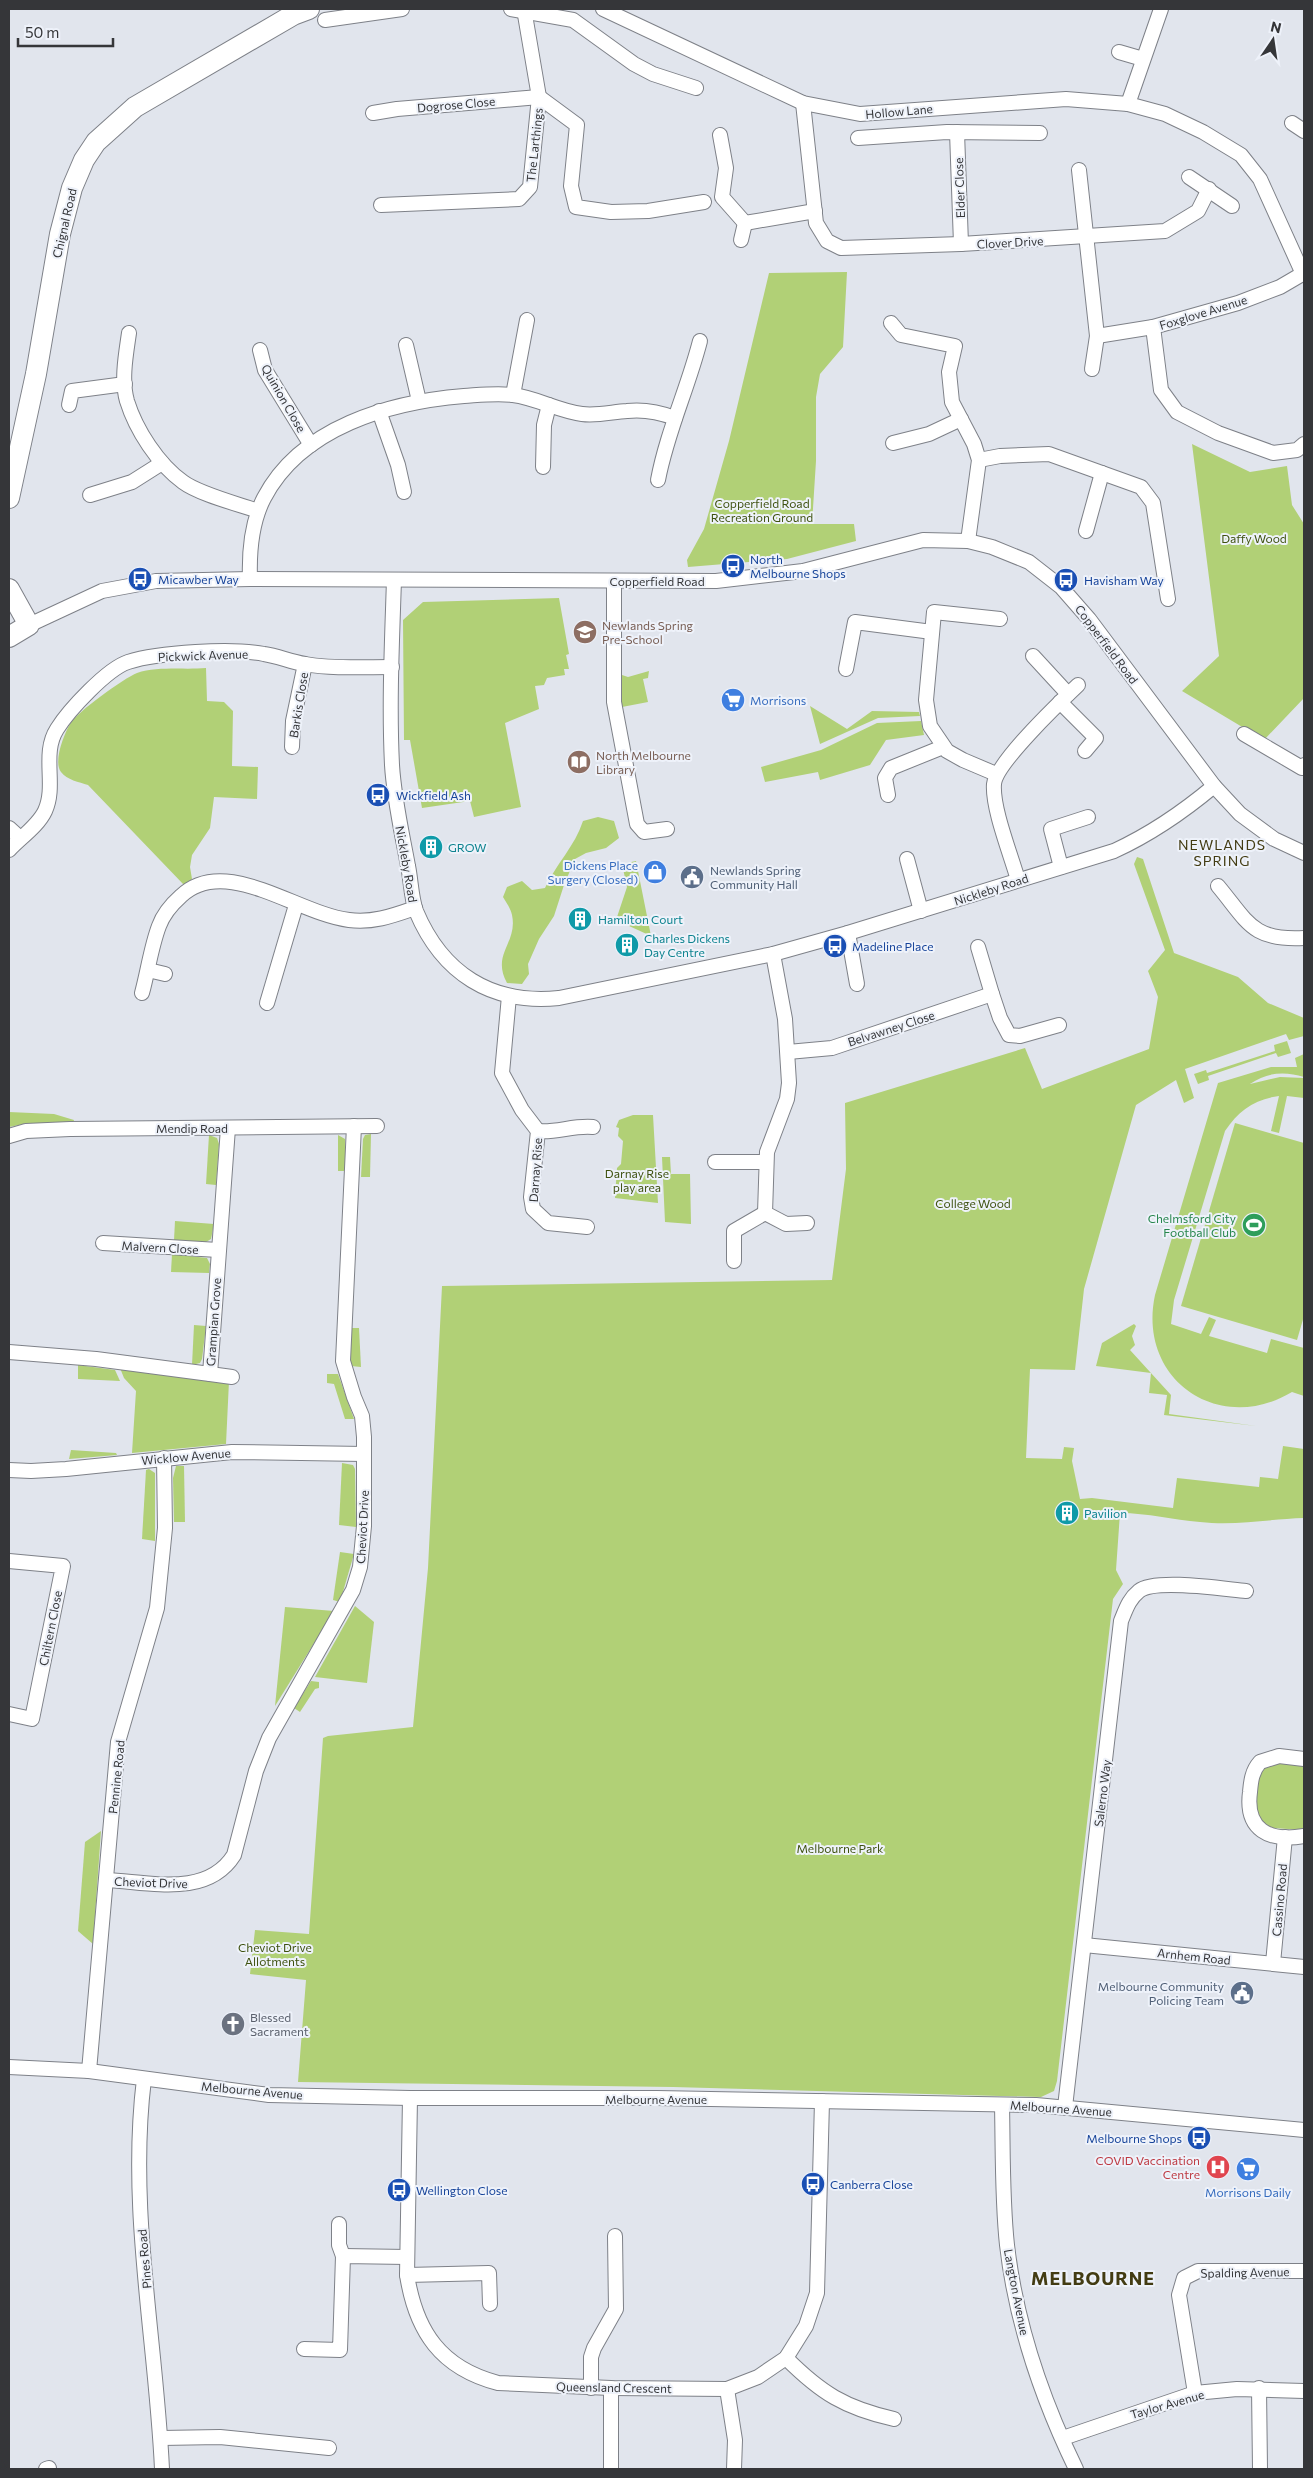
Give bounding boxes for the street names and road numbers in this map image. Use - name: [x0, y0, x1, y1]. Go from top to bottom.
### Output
- street label: Dogrose Close: [416, 94, 496, 114]
- street label: Hollow Lane: [865, 101, 933, 121]
- street label: The Larthings: [523, 107, 545, 183]
- street label: Elder Close: [951, 157, 967, 219]
- street label: Chignal Road: [49, 187, 79, 259]
- street label: Clover Drive: [976, 233, 1044, 251]
- street label: Foxglove Avenue: [1157, 292, 1249, 332]
- street label: Quinion Close: [259, 362, 309, 434]
- street label: Copperfield Road: [609, 574, 705, 588]
- street label: Copperfield Road: [1073, 602, 1141, 686]
- street label: Pickwick Avenue: [158, 646, 248, 664]
- street label: Barkis Close: [286, 671, 310, 739]
- street label: Nickleby Road: [393, 825, 421, 903]
- street label: Nickleby Road: [952, 870, 1030, 908]
- street label: Belvawney Close: [846, 1007, 936, 1049]
- street label: Mendip Road: [156, 1121, 228, 1135]
- street label: Darnay Rise: [526, 1137, 544, 1203]
- street label: Malvern Close: [121, 1238, 199, 1256]
- street label: Grampian Grove: [203, 1277, 223, 1367]
- street label: Wicklow Avenue: [141, 1445, 231, 1467]
- street label: Cheviot Drive: [353, 1490, 371, 1564]
- street label: Chiltern Close: [36, 1589, 64, 1667]
- street label: Pennine Road: [105, 1739, 127, 1815]
- street label: Salerno Way: [1091, 1759, 1113, 1827]
- street label: Cassino Road: [1269, 1863, 1289, 1937]
- street label: Cheviot Drive: [114, 1874, 188, 1890]
- street label: Arnhem Road: [1156, 1945, 1232, 1967]
- street label: Melbourne Avenue: [201, 2079, 303, 2101]
- street label: Melbourne Avenue: [605, 2092, 707, 2106]
- street label: Melbourne Avenue: [1010, 2097, 1112, 2119]
- street label: Pines Road: [134, 2229, 154, 2289]
- street label: Langton Avenue: [1002, 2248, 1032, 2336]
- street label: Spalding Avenue: [1200, 2264, 1290, 2280]
- street label: Queensland Crescent: [556, 2379, 672, 2395]
- street label: Taylor Avenue: [1128, 2387, 1206, 2421]

